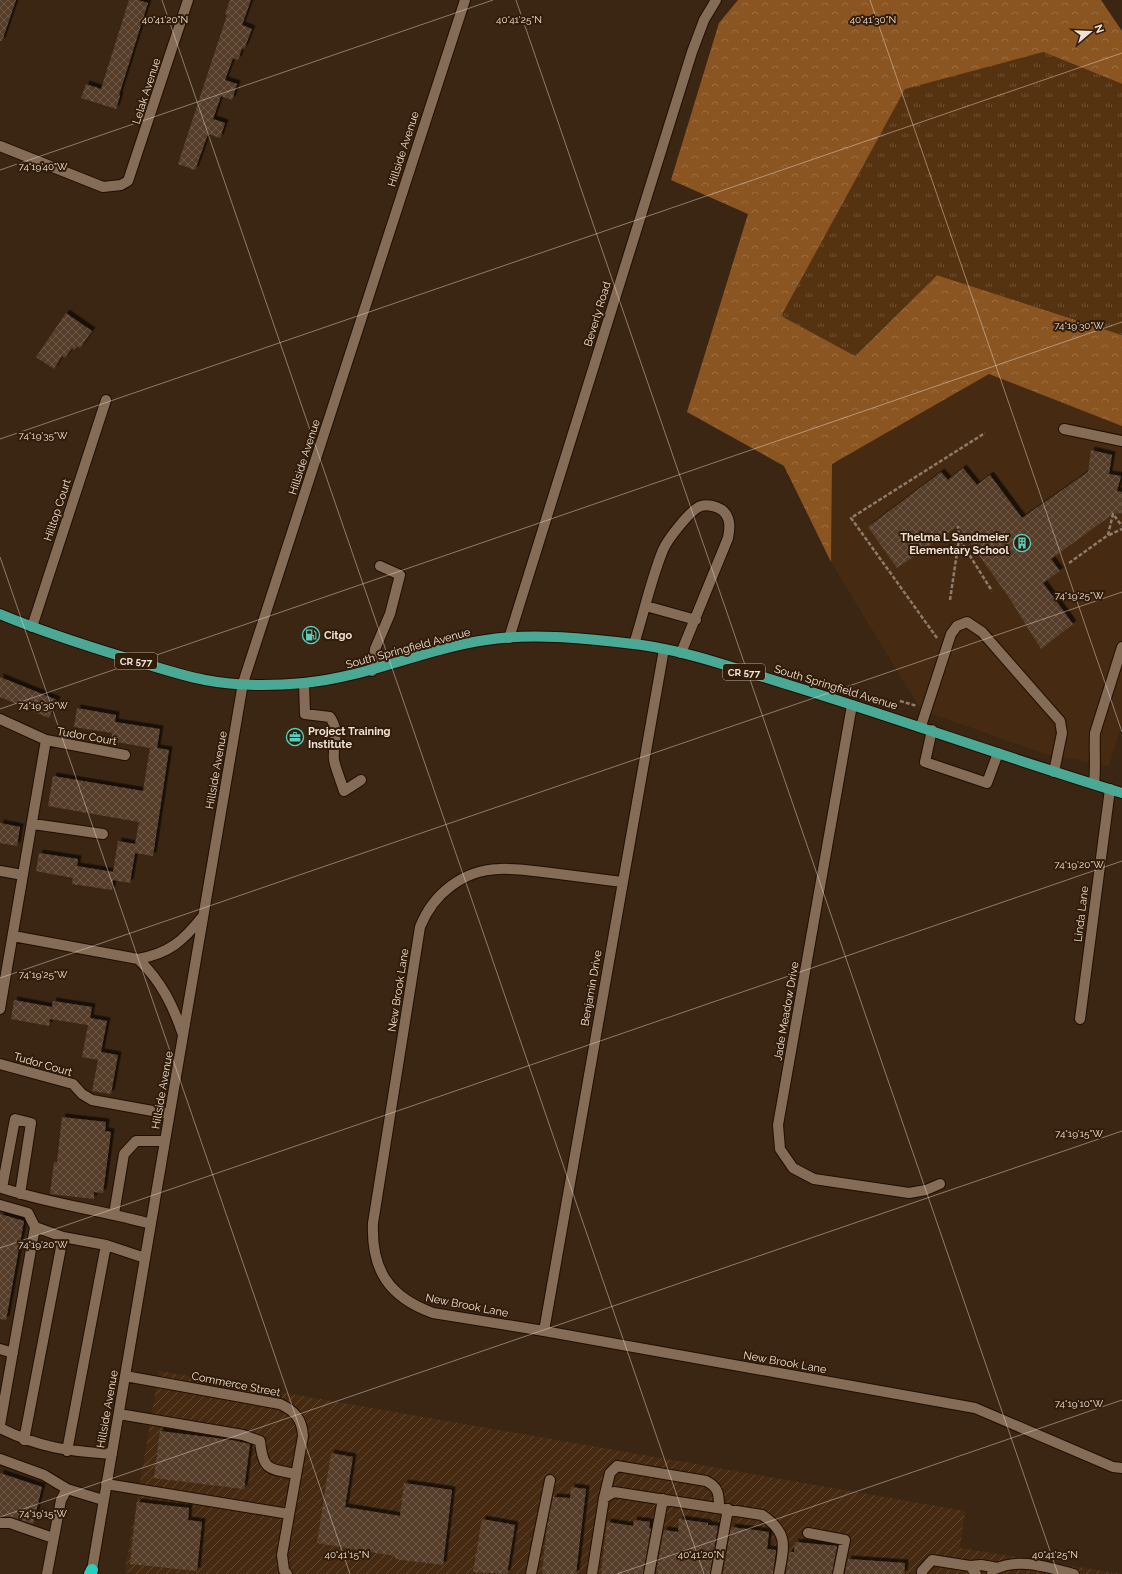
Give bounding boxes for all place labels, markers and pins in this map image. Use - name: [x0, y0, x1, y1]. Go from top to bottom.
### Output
- place label: Thelma L Sandmeier Elementary School: [900, 531, 1010, 557]
- building icon: Thelma L Sandmeier Elementary School: [1012, 533, 1032, 553]
- fuel station icon: Citgo: [301, 625, 321, 645]
- place label: Citgo: [324, 629, 352, 642]
- place label: Project Training Institute: [308, 725, 391, 751]
- office icon: Project Training Institute: [285, 727, 305, 747]

